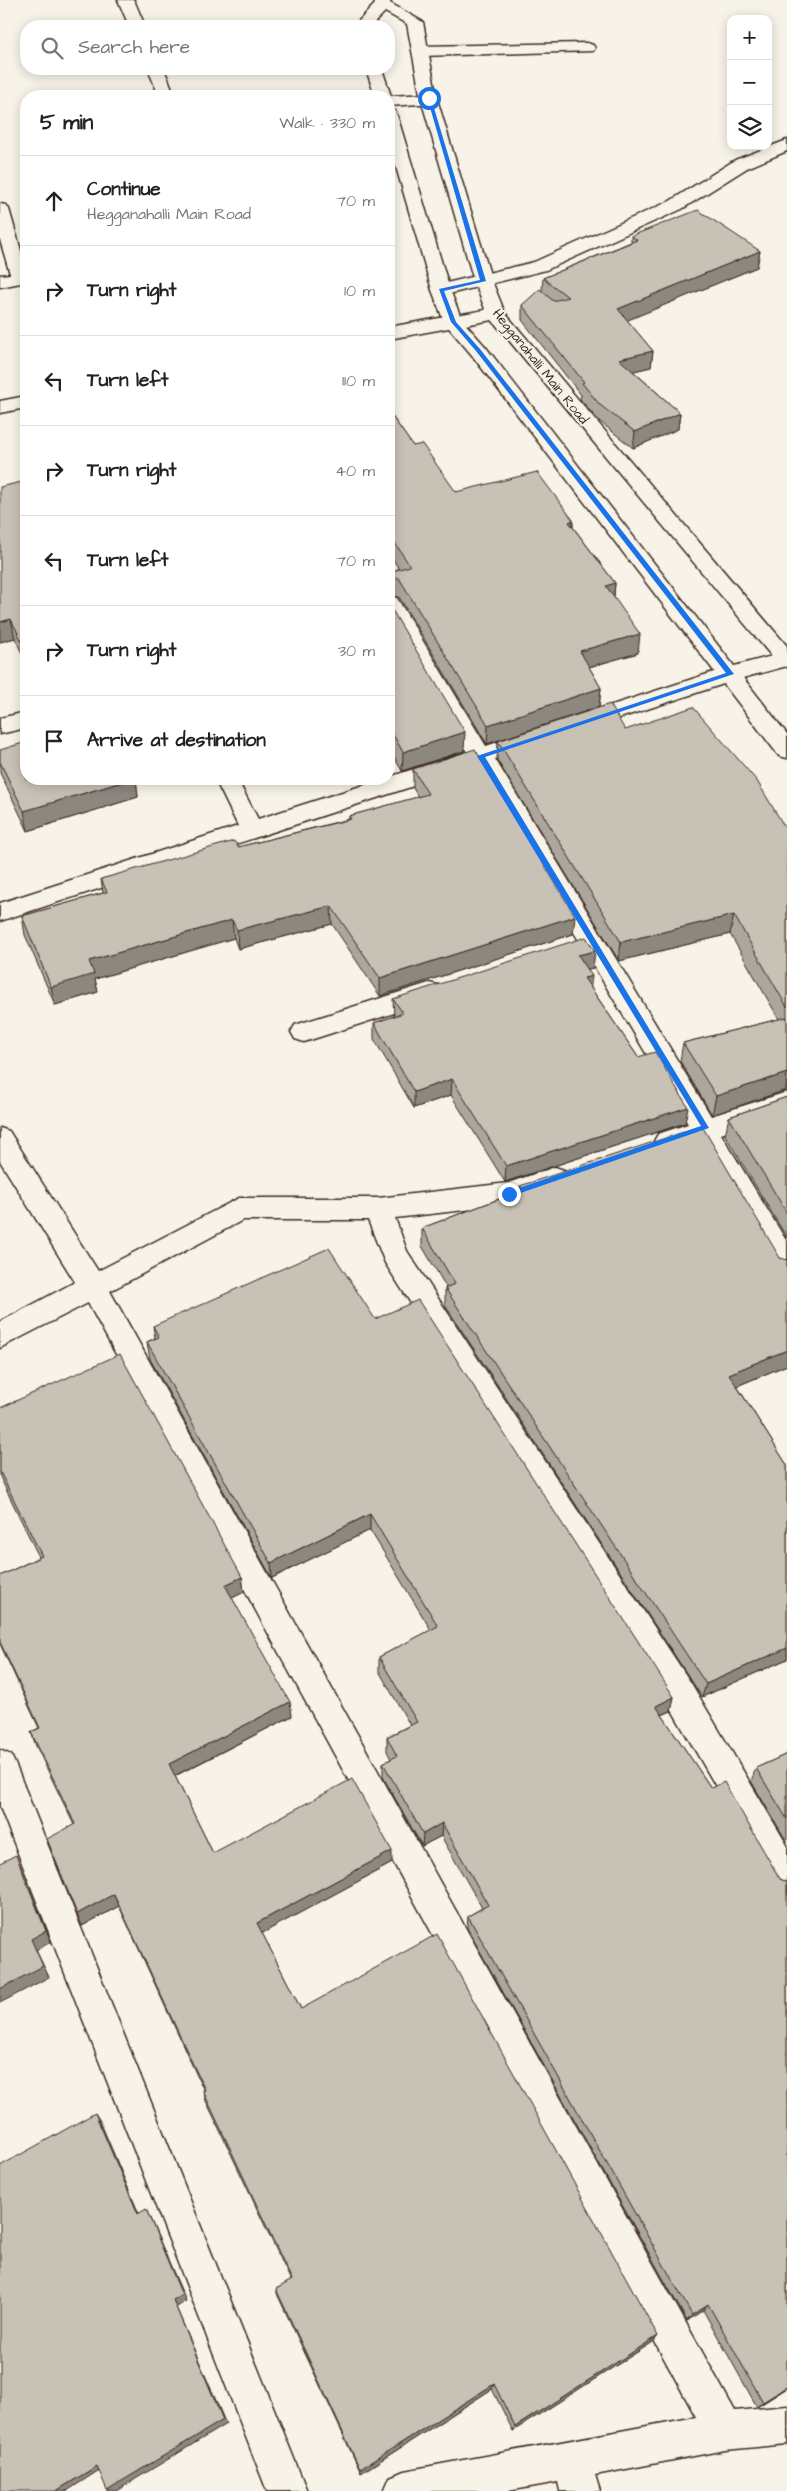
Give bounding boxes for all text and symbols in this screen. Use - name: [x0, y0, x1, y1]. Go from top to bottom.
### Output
- map controls: [727, 15, 772, 150]
- button: +: [727, 15, 772, 60]
- search box: [20, 20, 395, 75]
- icon: search: [38, 34, 66, 62]
- text: Search here: [78, 34, 190, 61]
- button: −: [727, 60, 772, 105]
- route start: [418, 87, 441, 110]
- button: layers: [727, 105, 772, 150]
- text: 5 min: [40, 108, 93, 137]
- text: Walk · 330 m: [279, 112, 375, 134]
- text: Continue: [87, 176, 161, 203]
- icon: ahead: [40, 187, 68, 215]
- text: 70 m: [336, 190, 375, 212]
- text: Hegganahalli Main Road: [87, 203, 251, 225]
- icon: right: [40, 277, 68, 305]
- text: Turn right: [87, 277, 176, 304]
- text: 10 m: [344, 280, 375, 302]
- street label: Hegganahalli Main Road: [487, 305, 593, 429]
- icon: left: [40, 367, 68, 395]
- text: Turn left: [87, 367, 168, 394]
- text: 110 m: [342, 370, 375, 392]
- icon: right: [40, 457, 68, 485]
- text: Turn right: [87, 457, 176, 484]
- text: 40 m: [335, 460, 375, 482]
- icon: left: [40, 547, 68, 575]
- text: Turn left: [87, 547, 168, 574]
- text: 70 m: [336, 550, 375, 572]
- icon: right: [40, 637, 68, 665]
- text: Turn right: [87, 637, 176, 664]
- text: 30 m: [338, 640, 375, 662]
- icon: arrive: [40, 727, 68, 755]
- text: Arrive at destination: [87, 727, 266, 754]
- route end: [498, 1183, 521, 1206]

